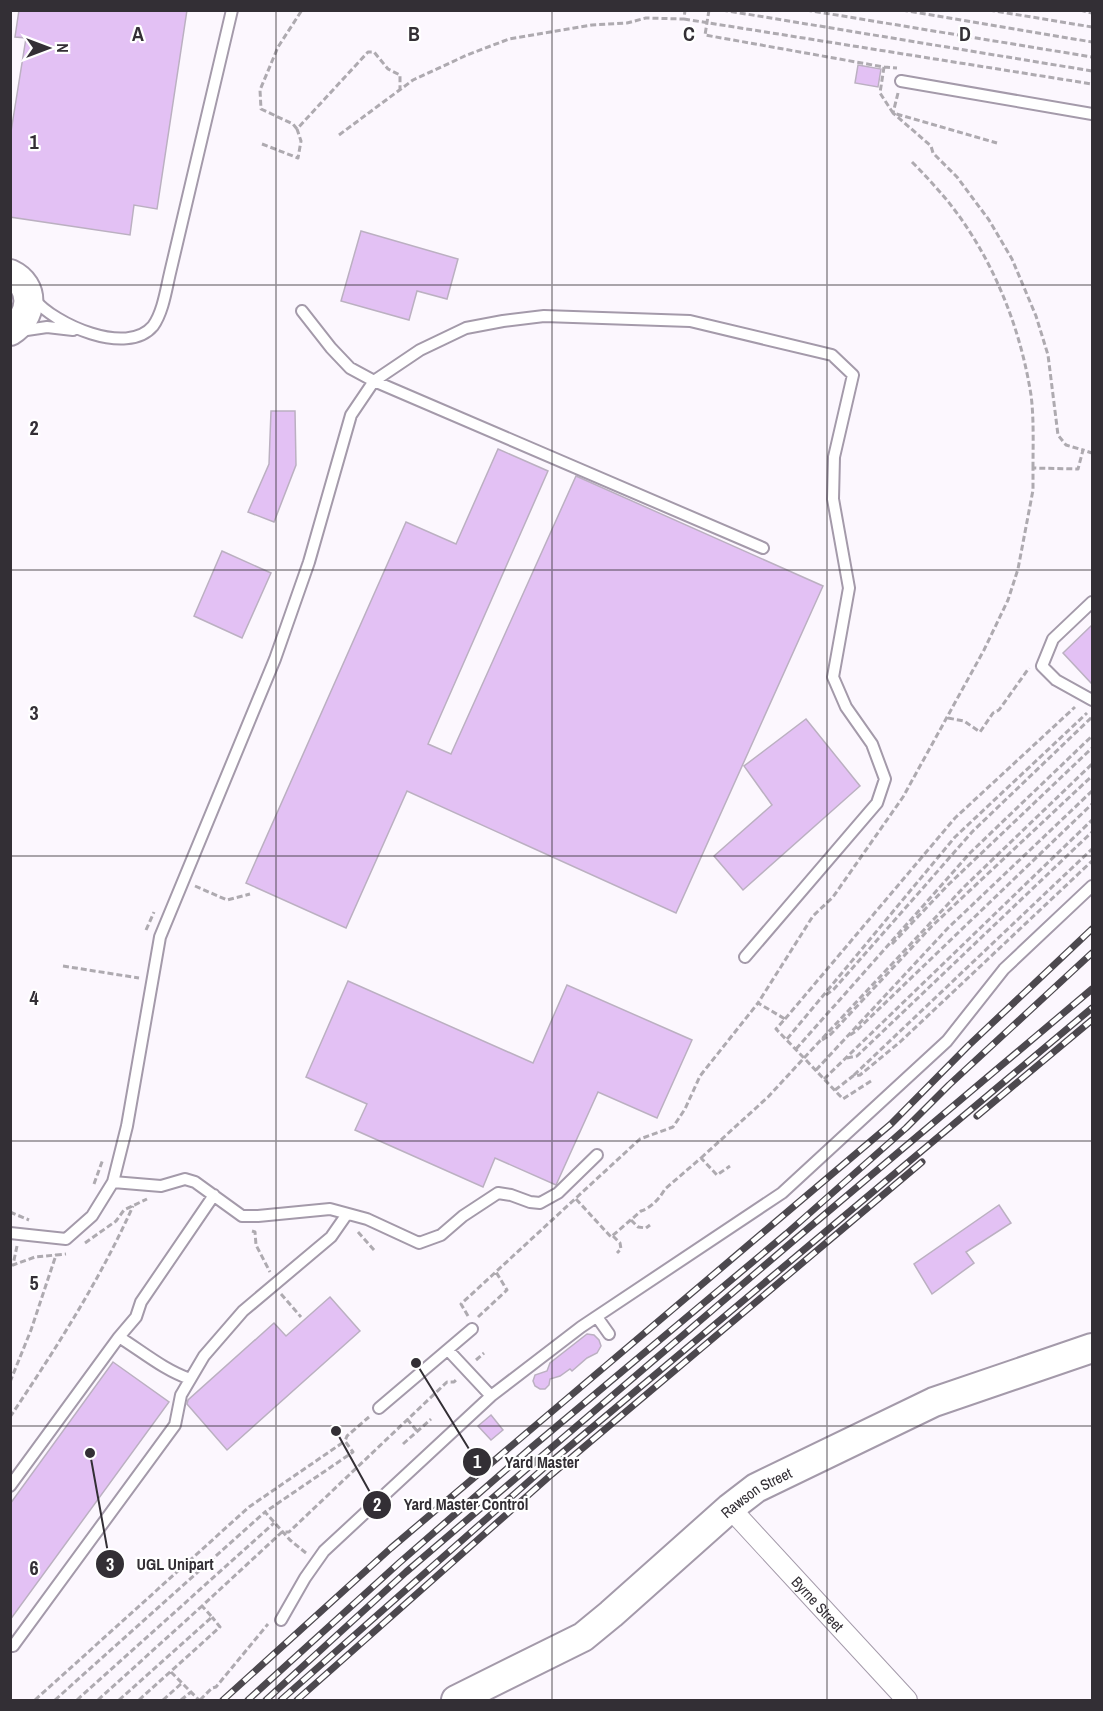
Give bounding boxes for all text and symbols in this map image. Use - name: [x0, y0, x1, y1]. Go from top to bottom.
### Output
- north arrow: [18, 18, 78, 78]
- text: A: [132, 20, 144, 47]
- text: B: [408, 20, 420, 47]
- text: C: [683, 20, 695, 47]
- text: D: [959, 20, 971, 47]
- text: N: [52, 43, 74, 53]
- text: 1: [29, 128, 39, 155]
- text: 2: [29, 414, 39, 441]
- text: 3: [29, 699, 39, 726]
- text: 4: [29, 984, 39, 1011]
- text: 5: [29, 1269, 39, 1296]
- callout: Yard Master: [462, 1445, 591, 1479]
- text: 1: [473, 1449, 482, 1474]
- text: Yard Master: [505, 1451, 580, 1473]
- street label: Rawson Street: [716, 1462, 795, 1522]
- callout: Yard Master Control: [362, 1488, 541, 1522]
- text: 2: [373, 1492, 381, 1517]
- text: Yard Master Control: [404, 1493, 528, 1515]
- callout: UGL Unipart: [95, 1547, 226, 1581]
- text: 3: [106, 1552, 114, 1577]
- text: UGL Unipart: [136, 1553, 214, 1575]
- text: 6: [29, 1554, 39, 1581]
- street label: Byrne Street: [787, 1571, 849, 1636]

